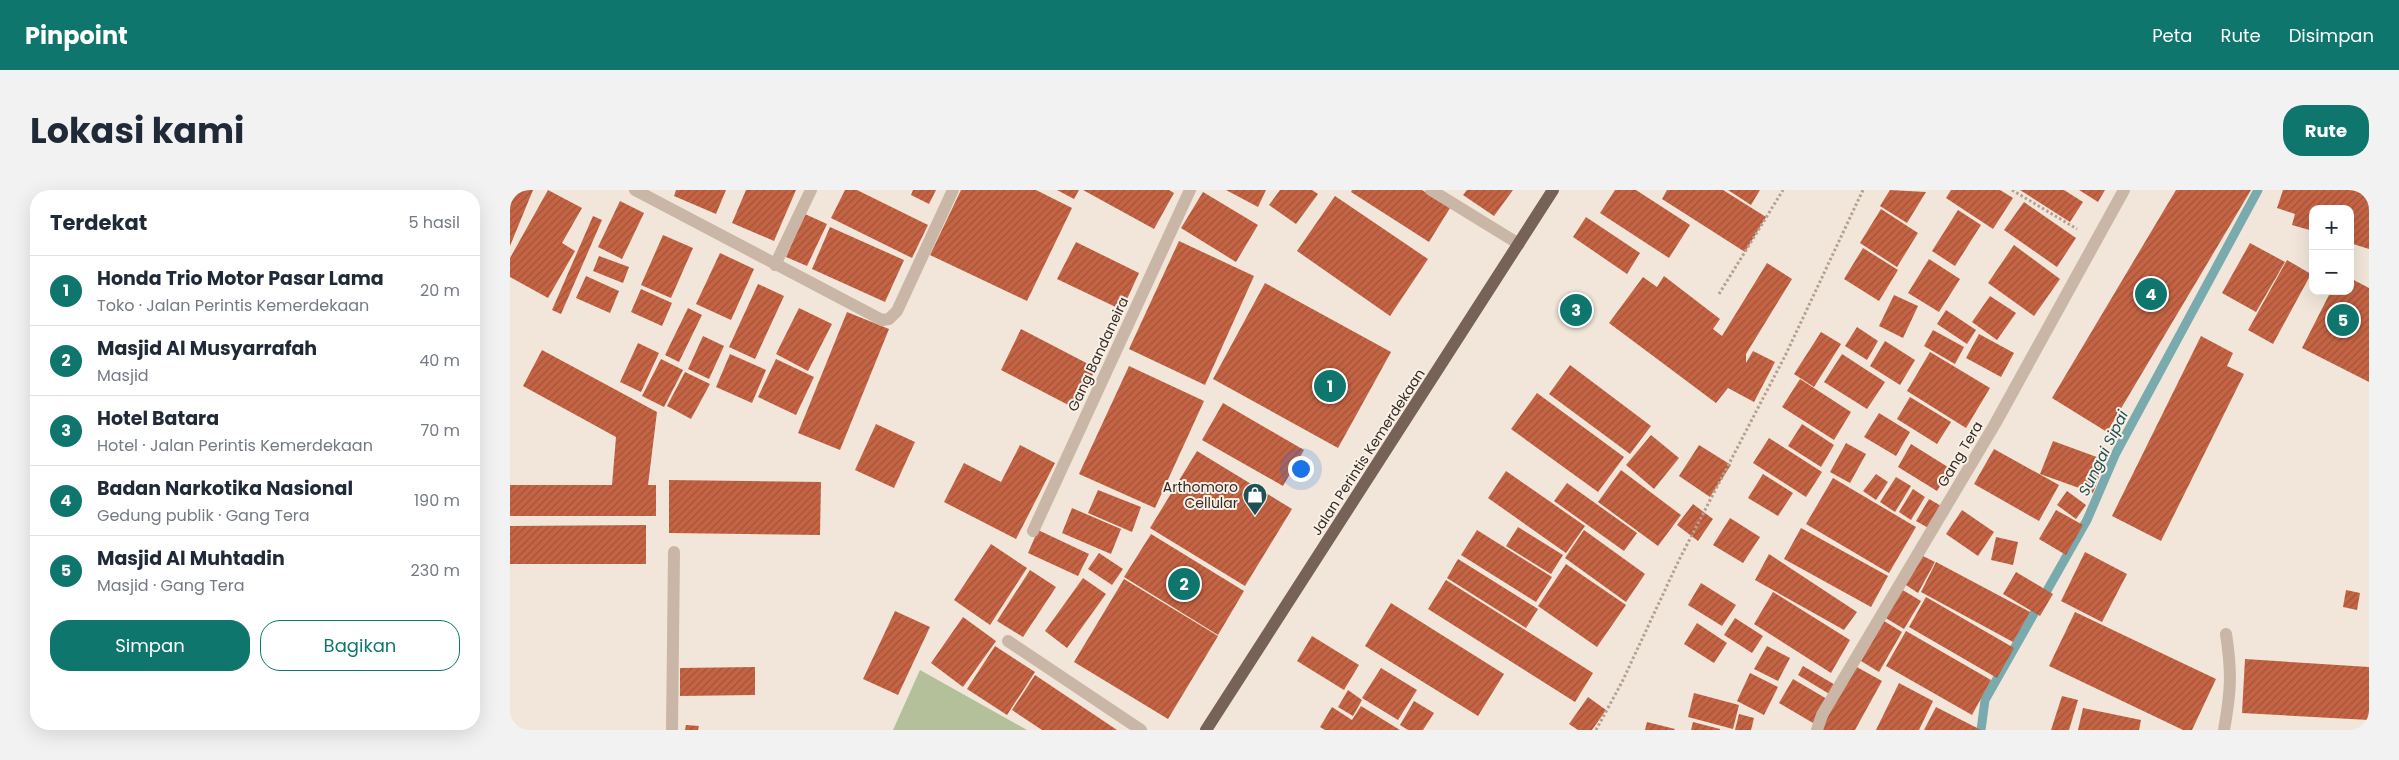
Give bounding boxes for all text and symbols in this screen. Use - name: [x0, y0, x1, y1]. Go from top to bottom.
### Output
- text: Pinpoint: [25, 19, 128, 52]
- text: Peta: [2152, 23, 2192, 48]
- text: Rute: [2220, 23, 2261, 48]
- text: Disimpan: [2289, 23, 2374, 48]
- button: Rute: [2283, 105, 2369, 156]
- text: Lokasi kami: [30, 106, 244, 155]
- map controls: [2309, 205, 2354, 295]
- button: +: [2309, 205, 2354, 250]
- text: Terdekat: [50, 208, 147, 237]
- text: 5 hasil: [408, 211, 460, 234]
- button: −: [2309, 250, 2354, 295]
- text: Honda Trio Motor Pasar Lama: [97, 265, 384, 292]
- pin: 4: [2135, 275, 2167, 313]
- text: 1: [63, 279, 69, 302]
- text: 20 m: [420, 279, 460, 302]
- pin: 3: [1560, 291, 1592, 329]
- street label: Gang Bandaneira: [1063, 293, 1133, 415]
- text: Toko · Jalan Perintis Kemerdekaan: [97, 294, 369, 317]
- pin: 5: [2327, 301, 2359, 339]
- text: Masjid Al Musyarrafah: [97, 335, 317, 362]
- text: 2: [61, 349, 71, 372]
- text: 40 m: [419, 349, 460, 372]
- text: Masjid: [97, 364, 149, 387]
- street label: Jalan Perintis Kemerdekaan: [1306, 365, 1430, 539]
- pin: 1: [1314, 367, 1346, 405]
- text: Hotel Batara: [97, 405, 219, 432]
- water label: Sungai Sipai: [2073, 406, 2133, 499]
- street label: Gang Tera: [1933, 417, 1987, 491]
- text: 3: [61, 419, 71, 442]
- text: 70 m: [420, 419, 460, 442]
- text: Hotel · Jalan Perintis Kemerdekaan: [97, 434, 373, 457]
- your location: [1288, 456, 1314, 482]
- text: Badan Narkotika Nasional: [97, 475, 353, 502]
- place label: Arthomoro Cellular: [1163, 477, 1238, 513]
- shop icon: Arthomoro Cellular: [1242, 482, 1268, 516]
- text: 4: [61, 489, 71, 512]
- text: 190 m: [414, 489, 460, 512]
- text: Gedung publik · Gang Tera: [97, 504, 310, 527]
- text: Masjid Al Muhtadin: [97, 545, 285, 572]
- text: 5: [61, 559, 71, 582]
- text: 230 m: [411, 559, 460, 582]
- pin: 2: [1168, 565, 1200, 603]
- text: Masjid · Gang Tera: [97, 574, 245, 597]
- button: Simpan: [50, 620, 250, 671]
- button: Bagikan: [260, 620, 460, 671]

